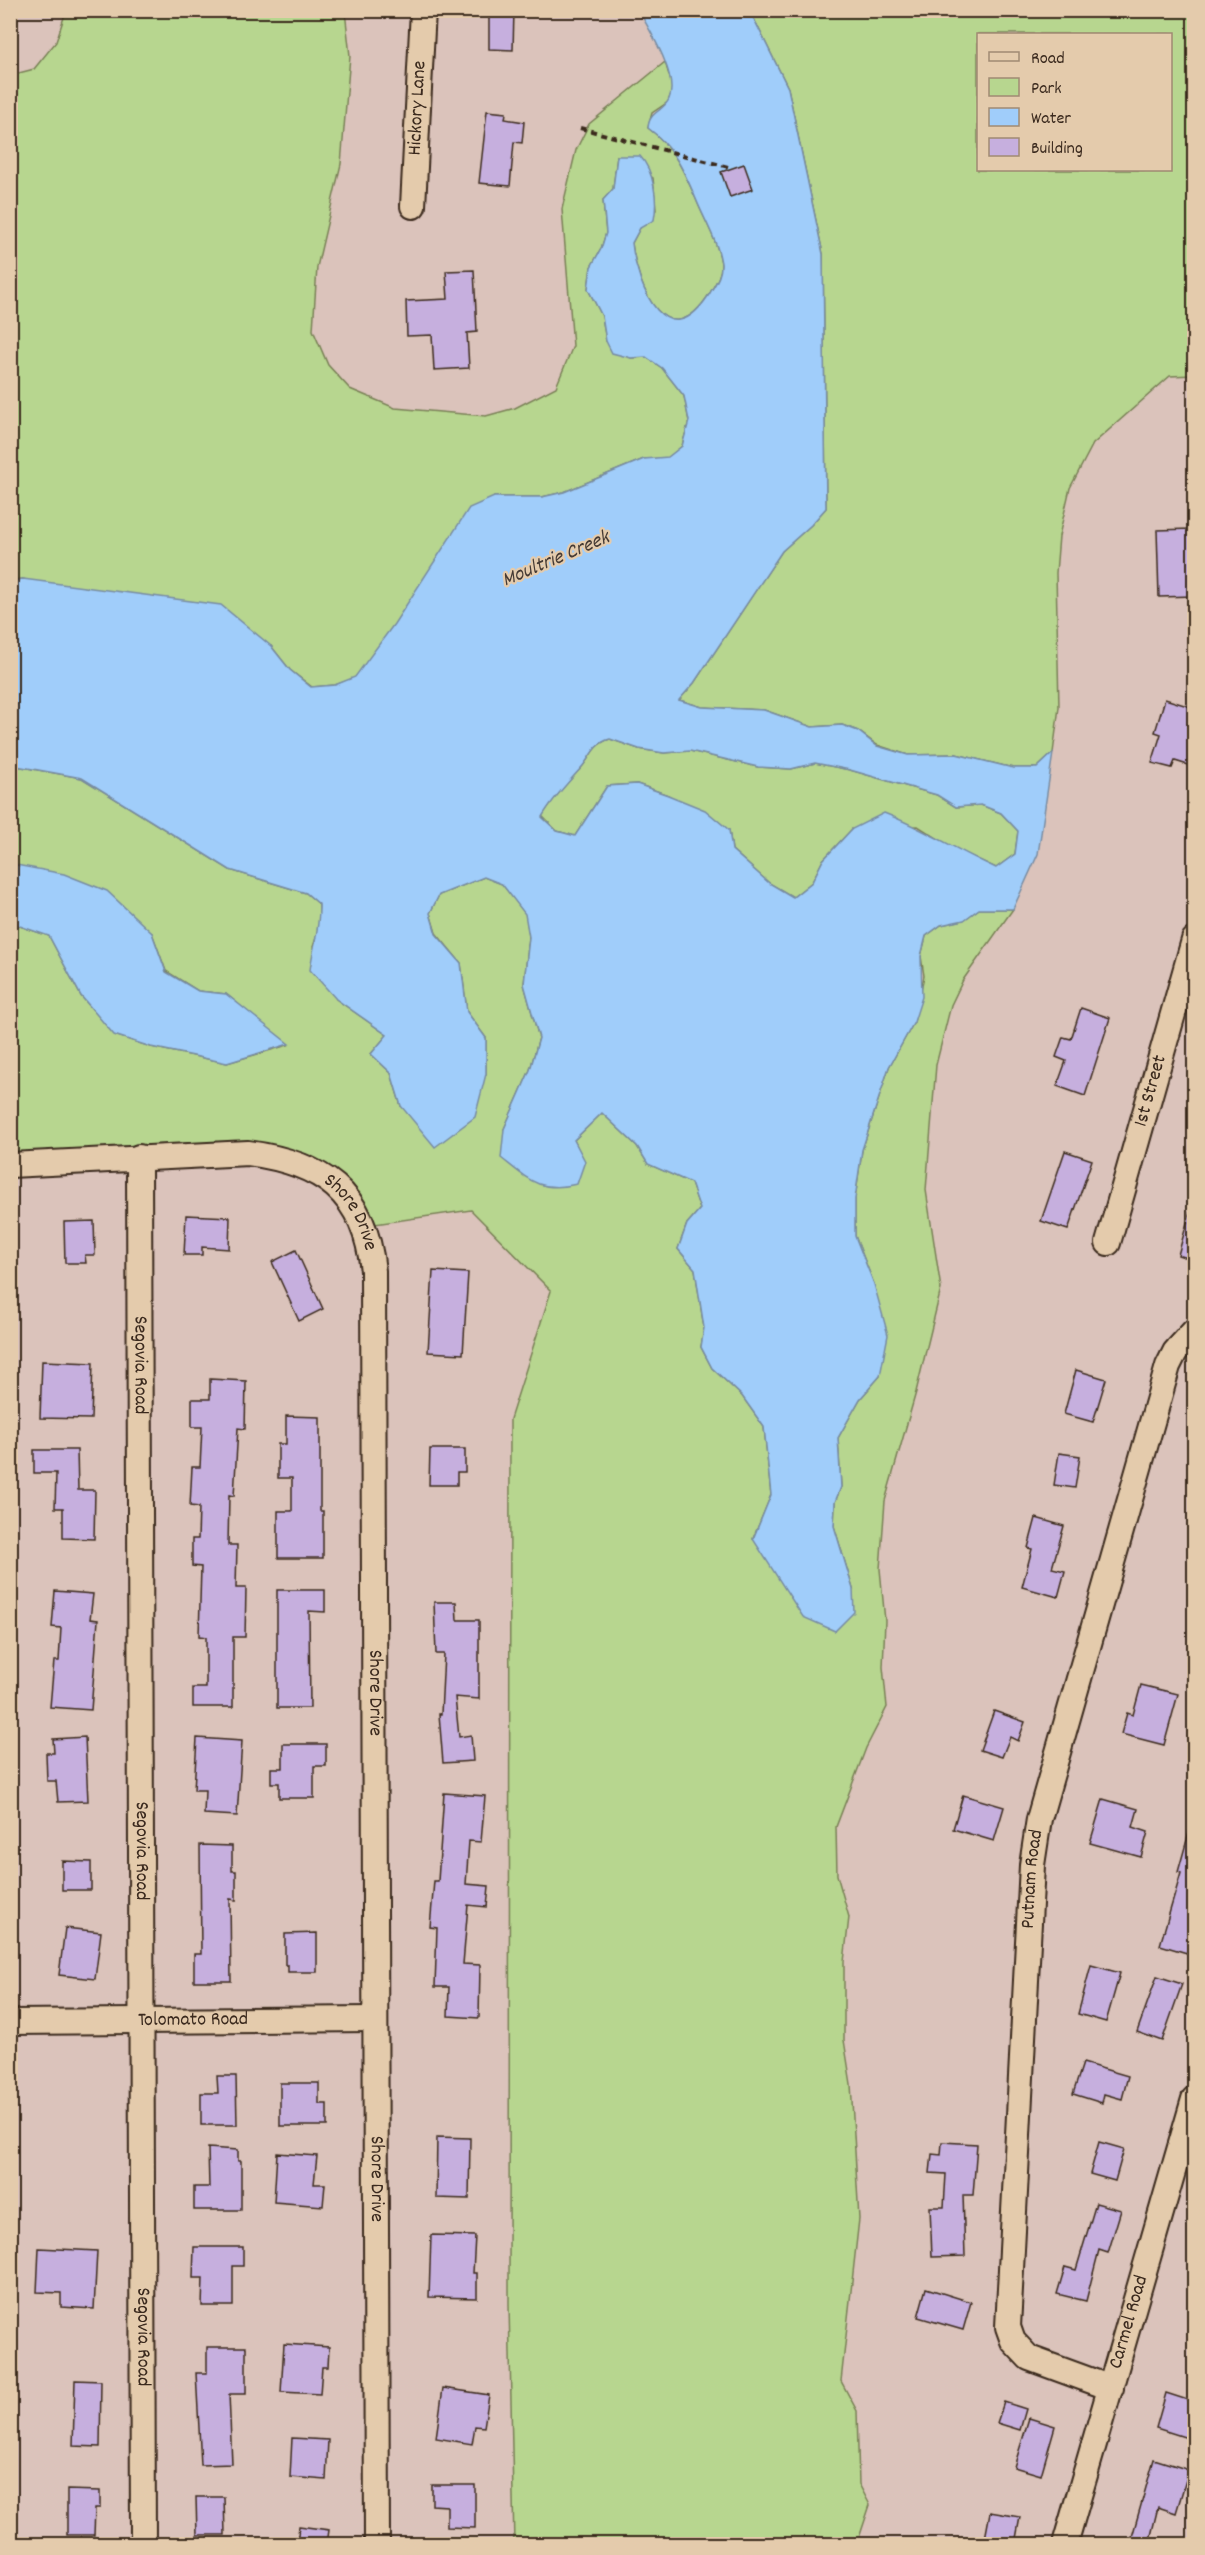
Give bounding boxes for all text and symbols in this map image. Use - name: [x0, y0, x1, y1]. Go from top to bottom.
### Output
- legend: [977, 33, 1172, 171]
- text: Road: [1031, 47, 1065, 72]
- street label: Hickory Lane: [402, 60, 434, 156]
- text: Park: [1031, 77, 1062, 102]
- text: Water: [1031, 107, 1071, 132]
- text: Building: [1031, 137, 1083, 162]
- water label: Moultrie Creek: [497, 523, 617, 596]
- street label: 1st Street: [1128, 1052, 1175, 1130]
- street label: Shore Drive: [317, 1167, 384, 1254]
- street label: Segovia Road: [125, 1316, 154, 1414]
- street label: Shore Drive: [360, 1650, 388, 1736]
- street label: Segovia Road: [127, 1802, 155, 1900]
- street label: Putnam Road: [1015, 1828, 1051, 1930]
- street label: Tolomato Road: [138, 2006, 248, 2035]
- street label: Shore Drive: [362, 2136, 390, 2222]
- street label: Carmel Road: [1102, 2272, 1156, 2372]
- street label: Segovia Road: [128, 2288, 157, 2386]

